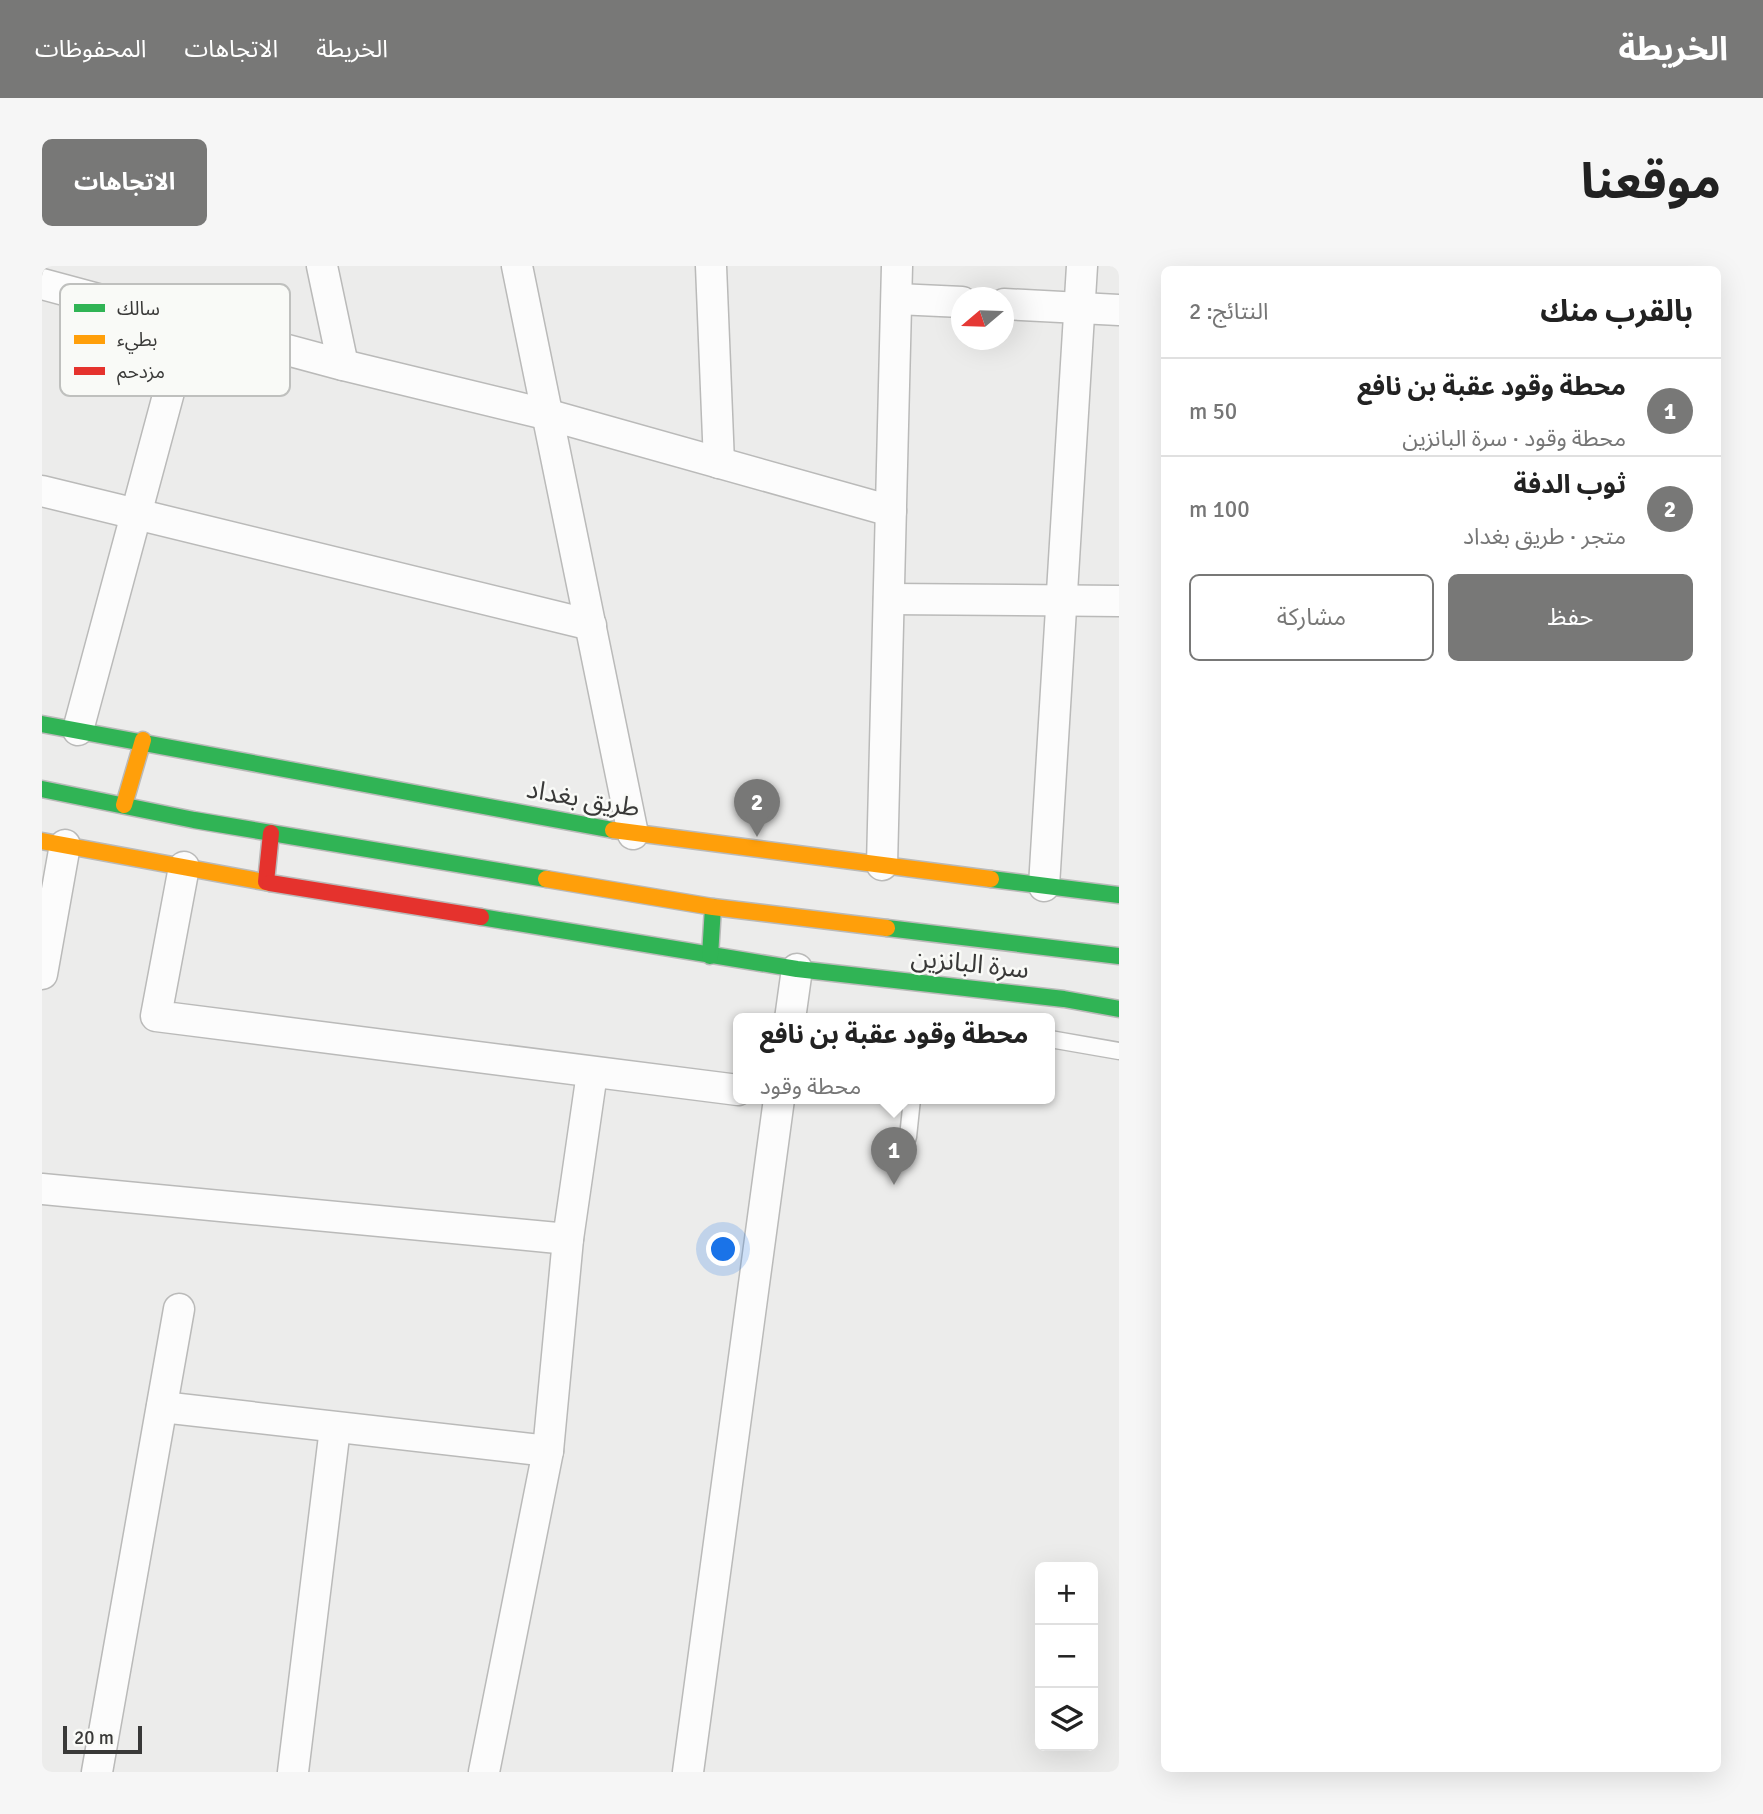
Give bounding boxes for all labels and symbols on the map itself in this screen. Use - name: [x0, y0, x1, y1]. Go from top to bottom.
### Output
- legend: [60, 284, 290, 396]
- north arrow: [951, 287, 1014, 350]
- text: سالك: [117, 297, 160, 321]
- text: بطيء: [117, 328, 157, 354]
- text: مزدحم: [117, 360, 165, 386]
- street label: طريق بغداد: [524, 773, 642, 825]
- pin: 2: [734, 779, 780, 837]
- street label: سرة البانزين: [909, 942, 1031, 986]
- pin: 1: [871, 1127, 917, 1185]
- your location: [706, 1232, 740, 1266]
- scale bar: [63, 1723, 142, 1755]

